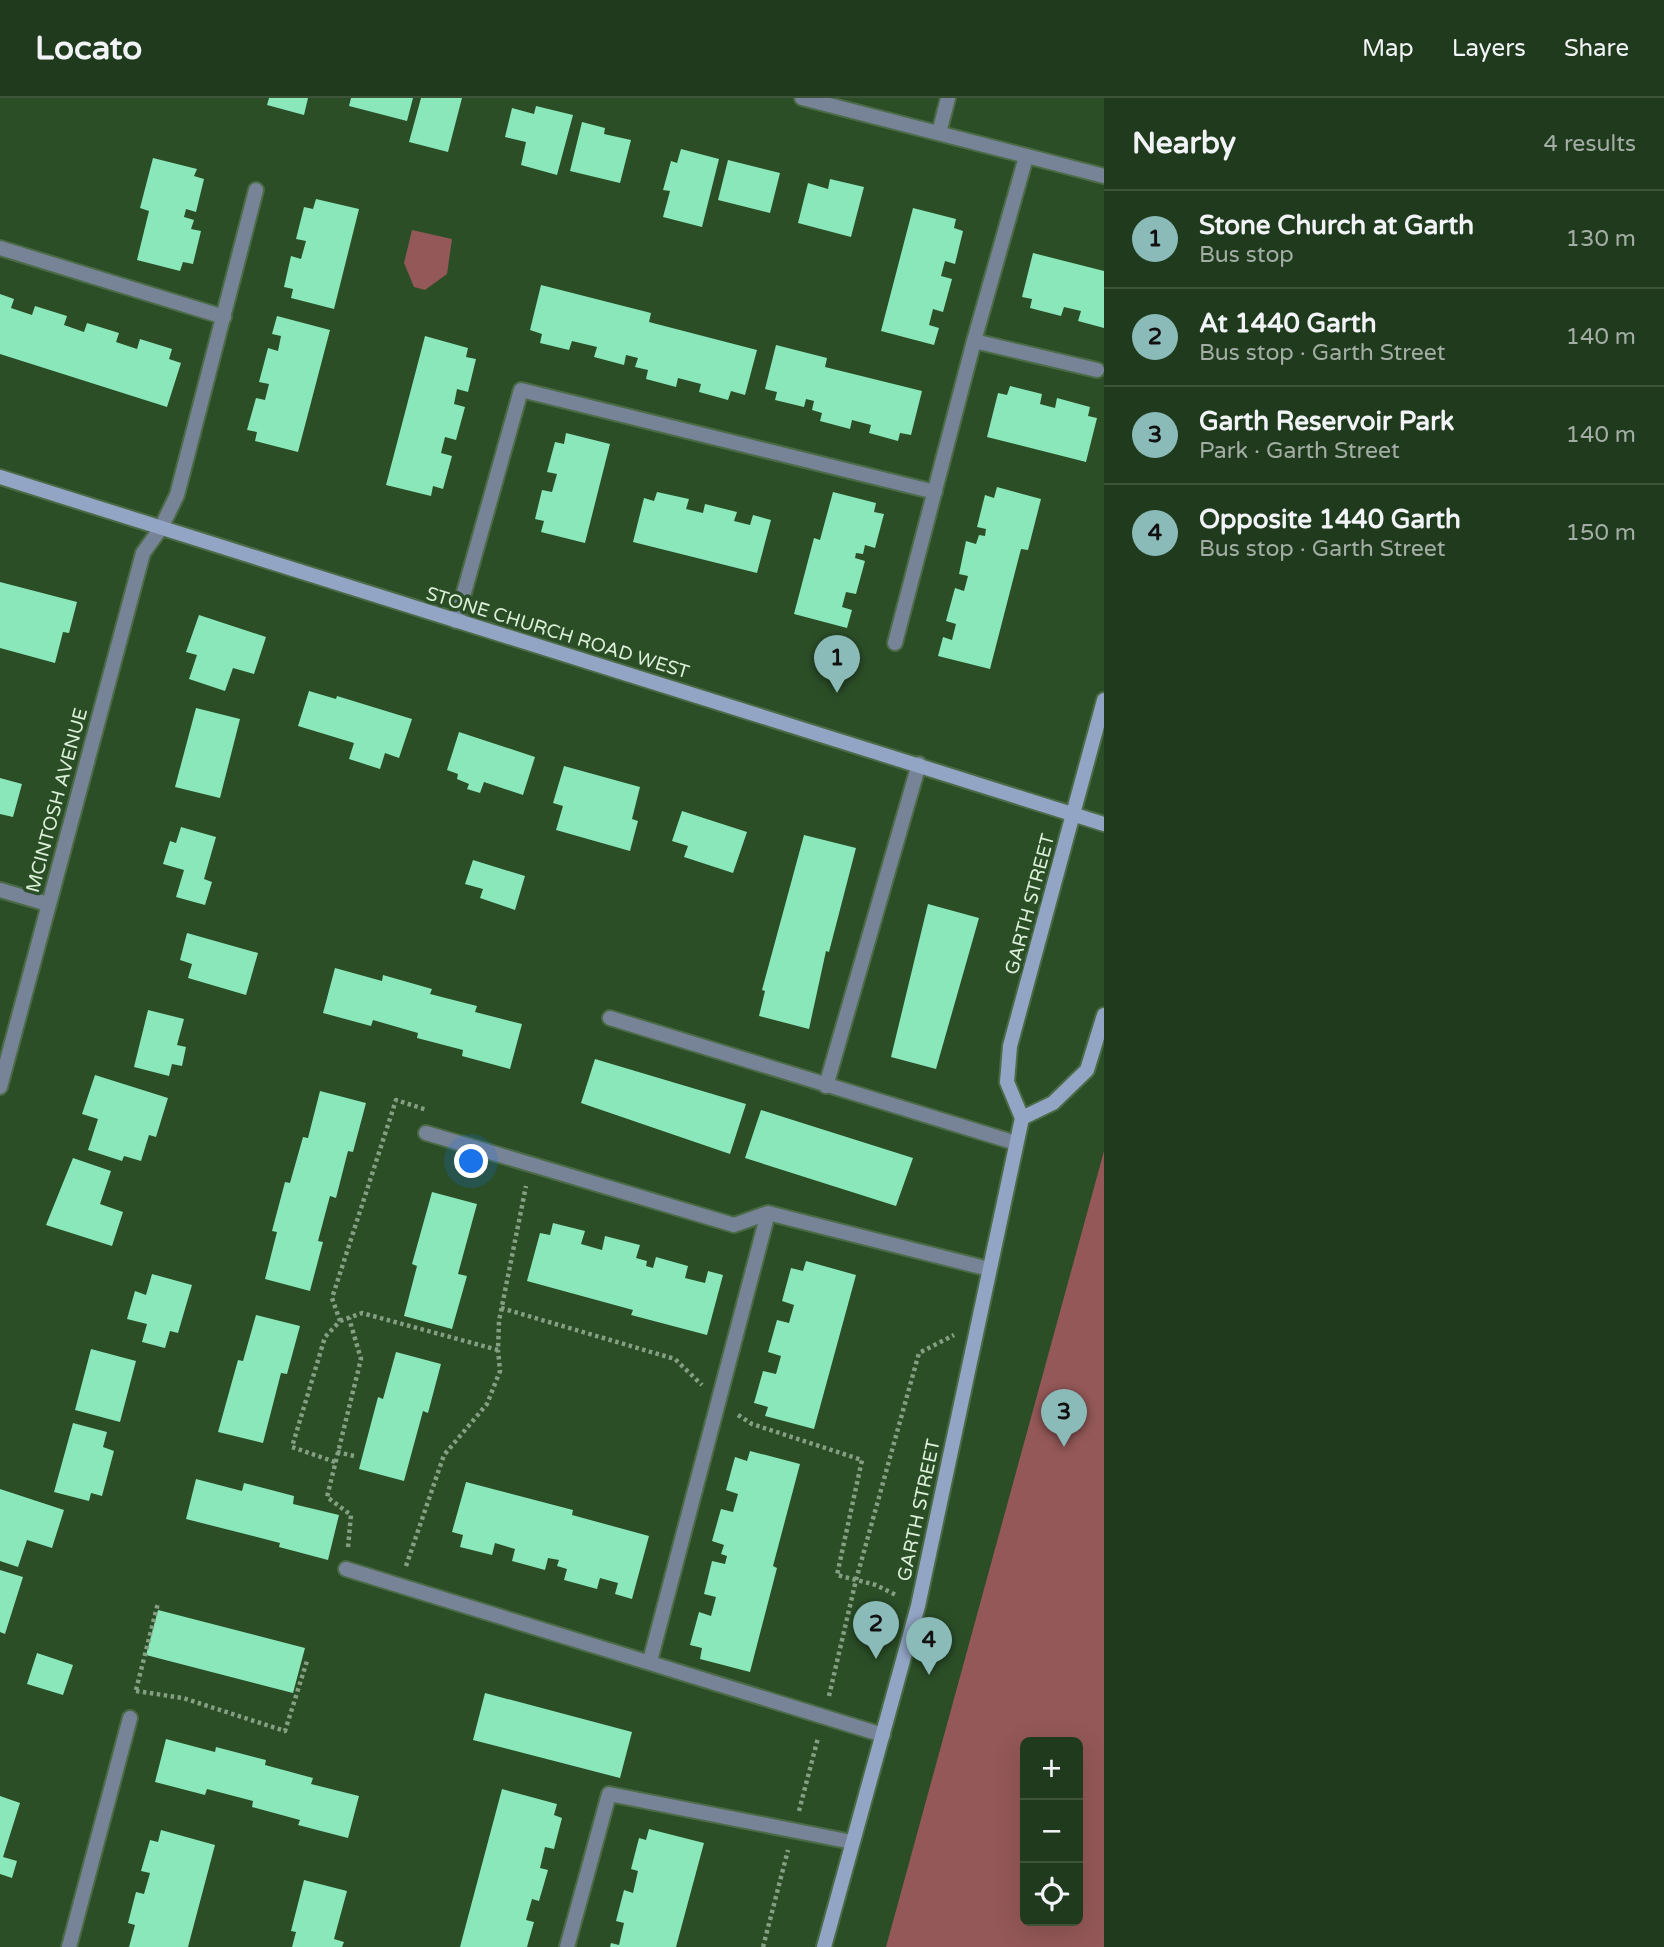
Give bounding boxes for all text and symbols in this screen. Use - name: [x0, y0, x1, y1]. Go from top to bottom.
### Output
- text: Locato: [35, 29, 142, 68]
- text: Map: [1362, 34, 1414, 63]
- text: Layers: [1452, 34, 1526, 63]
- text: Share: [1564, 34, 1629, 63]
- text: Nearby: [1132, 125, 1236, 162]
- text: 4 results: [1543, 130, 1636, 158]
- text: Stone Church at Garth: [1199, 210, 1474, 241]
- text: 1: [1148, 225, 1162, 253]
- text: 130 m: [1566, 225, 1636, 253]
- text: Bus stop: [1199, 241, 1294, 269]
- text: At 1440 Garth: [1199, 308, 1377, 339]
- text: 2: [1148, 323, 1162, 351]
- text: 140 m: [1566, 323, 1636, 351]
- text: Bus stop · Garth Street: [1199, 339, 1445, 367]
- text: Garth Reservoir Park: [1199, 406, 1454, 437]
- text: 3: [1148, 421, 1162, 449]
- text: 140 m: [1566, 421, 1636, 449]
- text: Park · Garth Street: [1199, 437, 1400, 465]
- text: Opposite 1440 Garth: [1199, 504, 1461, 535]
- text: 4: [1148, 519, 1162, 547]
- text: 150 m: [1566, 519, 1636, 547]
- text: Bus stop · Garth Street: [1199, 535, 1445, 563]
- street label: STONE CHURCH ROAD WEST: [424, 582, 692, 684]
- pin: 1: [814, 635, 860, 693]
- street label: MCINTOSH AVENUE: [22, 706, 92, 895]
- street label: GARTH STREET: [1001, 831, 1059, 977]
- your location: [454, 1144, 488, 1178]
- pin: 3: [1041, 1389, 1087, 1447]
- street label: GARTH STREET: [893, 1437, 945, 1583]
- pin: 2: [853, 1601, 899, 1659]
- pin: 4: [906, 1617, 952, 1675]
- map controls: [1020, 1737, 1083, 1926]
- button: +: [1020, 1737, 1083, 1800]
- button: −: [1020, 1800, 1083, 1863]
- button: locate: [1020, 1863, 1083, 1926]

